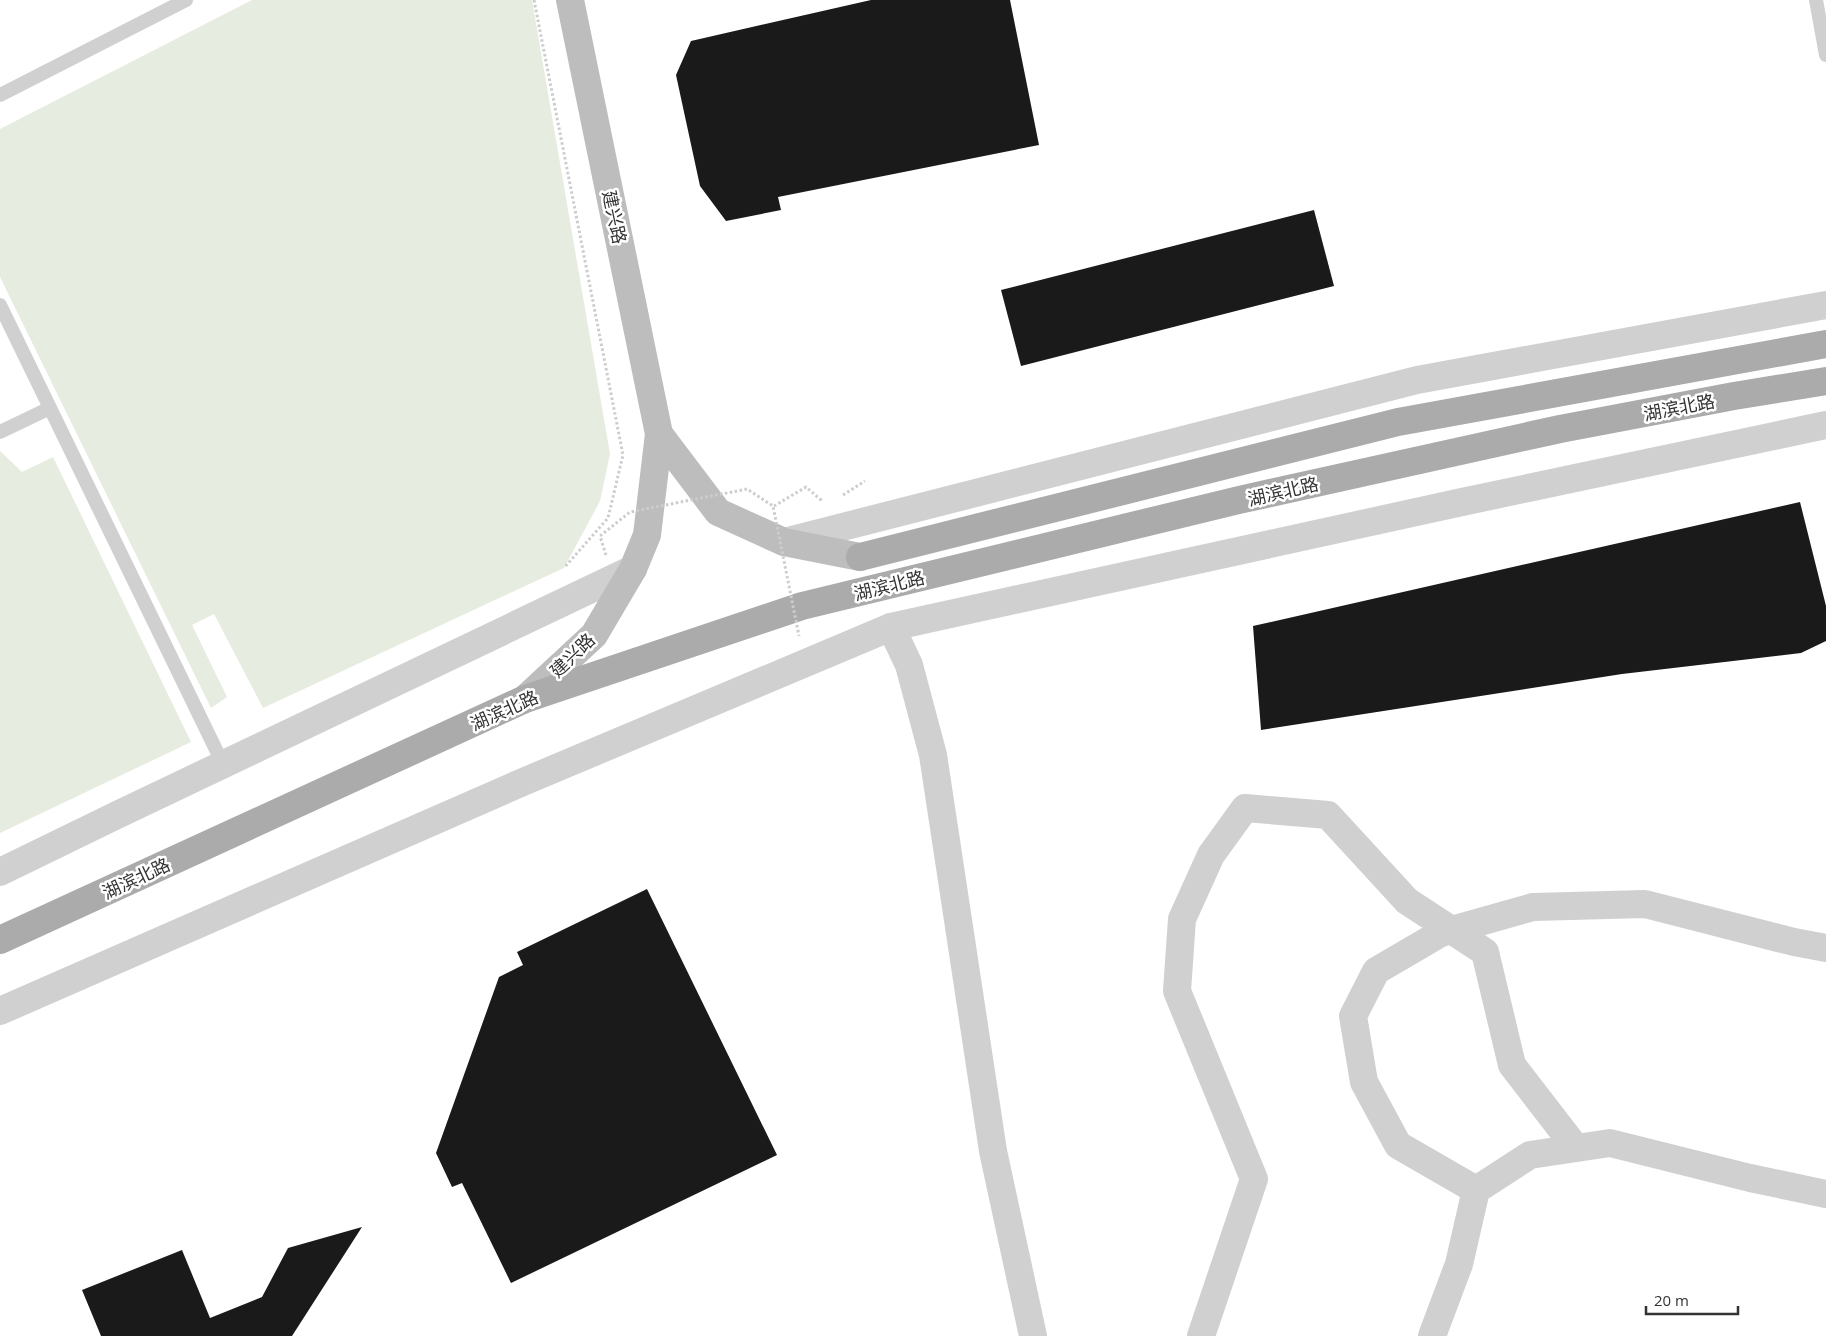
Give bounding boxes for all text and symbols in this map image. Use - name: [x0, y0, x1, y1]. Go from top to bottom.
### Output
- street label: 建兴路: [598, 188, 632, 246]
- street label: 湖滨北路: [1641, 388, 1717, 426]
- street label: 湖滨北路: [1245, 471, 1321, 511]
- street label: 湖滨北路: [851, 565, 927, 605]
- street label: 建兴路: [544, 628, 600, 682]
- street label: 湖滨北路: [466, 684, 542, 736]
- street label: 湖滨北路: [98, 852, 174, 904]
- scale bar: [1646, 1284, 1738, 1316]
- text: 20 m: [1654, 1290, 1689, 1310]

